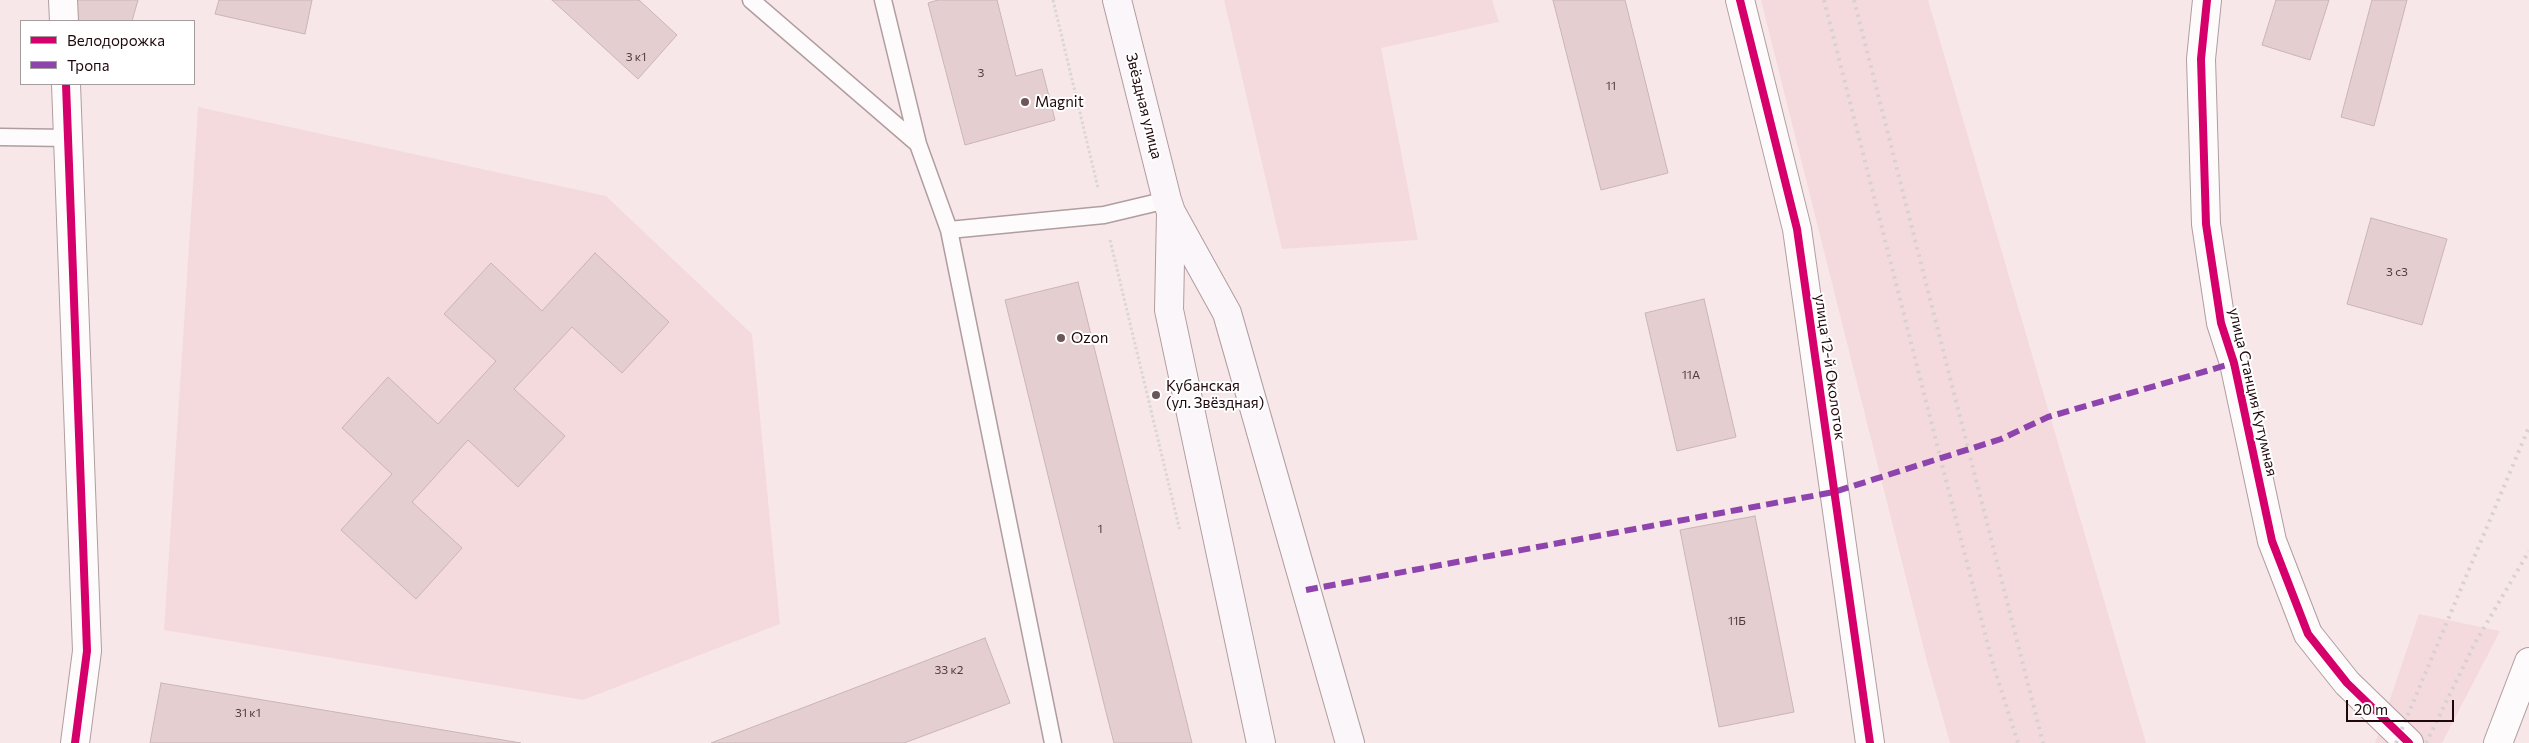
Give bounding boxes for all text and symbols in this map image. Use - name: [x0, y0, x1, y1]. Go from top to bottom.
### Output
- legend: [20, 20, 195, 85]
- text: Велодорожка: [67, 31, 165, 49]
- house number: 3 к1: [626, 50, 646, 64]
- street label: Звёздная улица: [1122, 51, 1166, 161]
- text: Тропа: [67, 56, 109, 74]
- house number: 3: [978, 66, 984, 80]
- house number: 11: [1606, 79, 1616, 93]
- place label: Magnit: [1035, 93, 1084, 111]
- marker: Magnit: [1019, 96, 1031, 108]
- house number: 3 с3: [2386, 265, 2408, 279]
- street label: улица 12-й Околоток: [1811, 293, 1849, 441]
- street label: улица Станция Кутумная: [2225, 306, 2281, 478]
- place label: Ozon: [1071, 329, 1108, 347]
- marker: Ozon: [1055, 332, 1067, 344]
- house number: 11А: [1682, 368, 1700, 382]
- place label: Кубанская (ул. Звёздная): [1166, 377, 1264, 412]
- marker: Кубанская (ул. Звёздная): [1150, 389, 1162, 401]
- house number: 1: [1097, 522, 1103, 536]
- house number: 11Б: [1728, 614, 1746, 628]
- house number: 33 к2: [934, 663, 964, 677]
- scale bar: [2349, 690, 2456, 722]
- text: 20 m: [2354, 700, 2388, 718]
- house number: 31 к1: [235, 706, 261, 720]

